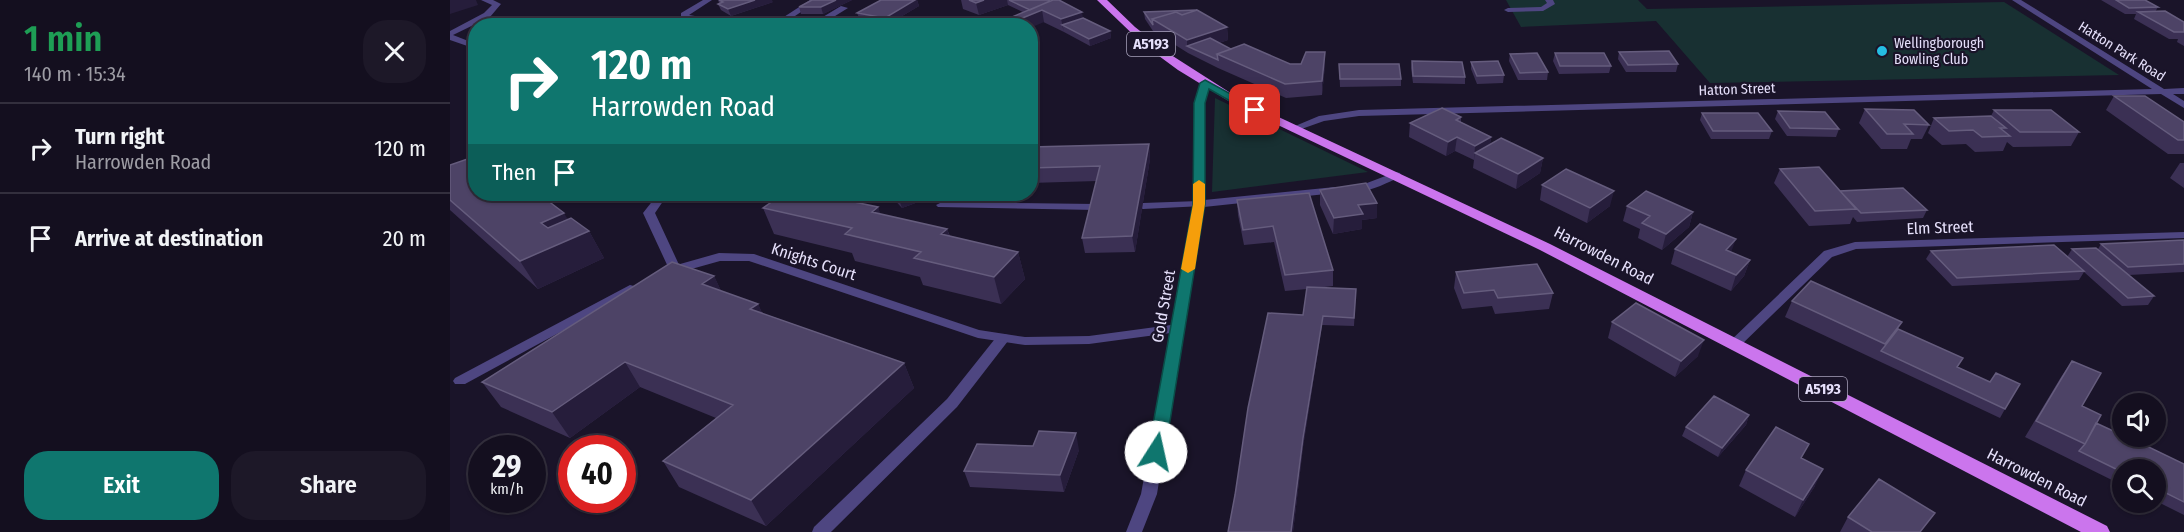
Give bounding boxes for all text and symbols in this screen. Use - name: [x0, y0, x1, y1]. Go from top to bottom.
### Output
- text: 1 min: [24, 17, 102, 61]
- street label: Hatton Park Road: [2075, 18, 2168, 85]
- button: close: [363, 20, 426, 83]
- road number: A5193: [1127, 32, 1175, 56]
- place label: Wellingborough Bowling Club: [1894, 35, 1984, 68]
- text: 120 m: [591, 40, 692, 90]
- icon: right: [492, 42, 570, 120]
- marker: Wellingborough Bowling Club: [1875, 44, 1889, 58]
- text: 140 m · 15:34: [24, 62, 126, 86]
- street label: Hatton Street: [1698, 80, 1776, 99]
- pin: [1229, 84, 1280, 135]
- text: Harrowden Road: [591, 91, 775, 123]
- icon: arrive: [1238, 93, 1271, 126]
- text: Turn right: [75, 123, 164, 150]
- icon: right: [24, 132, 57, 165]
- text: 120 m: [374, 135, 426, 162]
- text: Harrowden Road: [75, 150, 211, 174]
- icon: arrive: [548, 156, 581, 189]
- text: Then: [492, 159, 536, 186]
- street label: Elm Street: [1906, 217, 1975, 238]
- icon: arrive: [24, 222, 57, 255]
- street label: Harrowden Road: [1551, 222, 1657, 289]
- text: Arrive at destination: [75, 225, 263, 252]
- text: 20 m: [383, 225, 426, 252]
- street label: Knights Court: [769, 239, 859, 284]
- street label: Gold Street: [1148, 268, 1179, 344]
- road number: A5193: [1799, 377, 1847, 401]
- map controls: [2112, 393, 2166, 513]
- button: sound: [2112, 393, 2166, 447]
- position arrow: [1124, 420, 1188, 484]
- speed limit sign: 40: [558, 435, 636, 513]
- street label: Harrowden Road: [1984, 444, 2090, 511]
- text: 29: [492, 449, 522, 485]
- button: Exit: [24, 451, 219, 520]
- button: Share: [231, 451, 426, 520]
- button: search: [2112, 459, 2166, 513]
- text: km/h: [490, 480, 524, 498]

